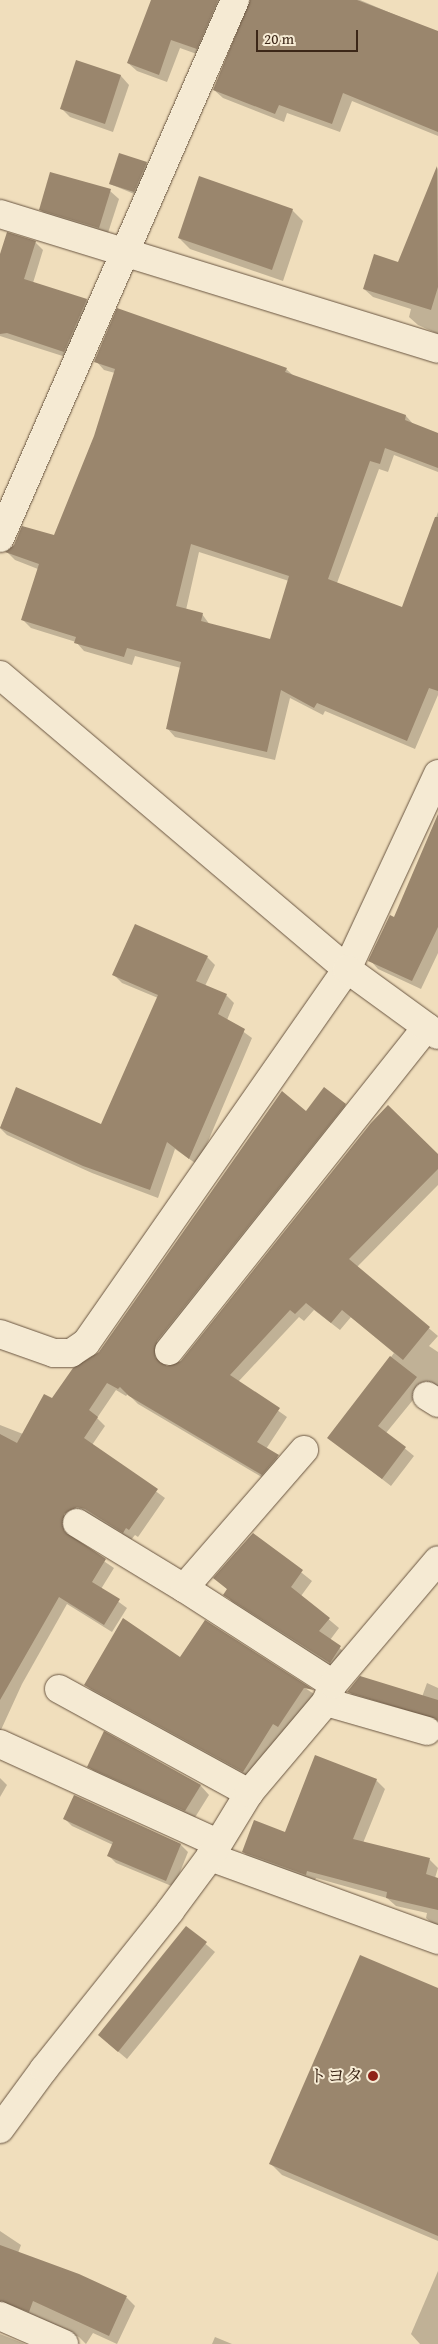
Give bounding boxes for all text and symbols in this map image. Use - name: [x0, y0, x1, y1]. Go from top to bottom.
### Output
- scale bar: [258, 20, 360, 52]
- text: 20 m: [264, 28, 294, 49]
- place label: トヨタ: [309, 2065, 363, 2087]
- marker: トヨタ: [367, 2070, 379, 2082]

